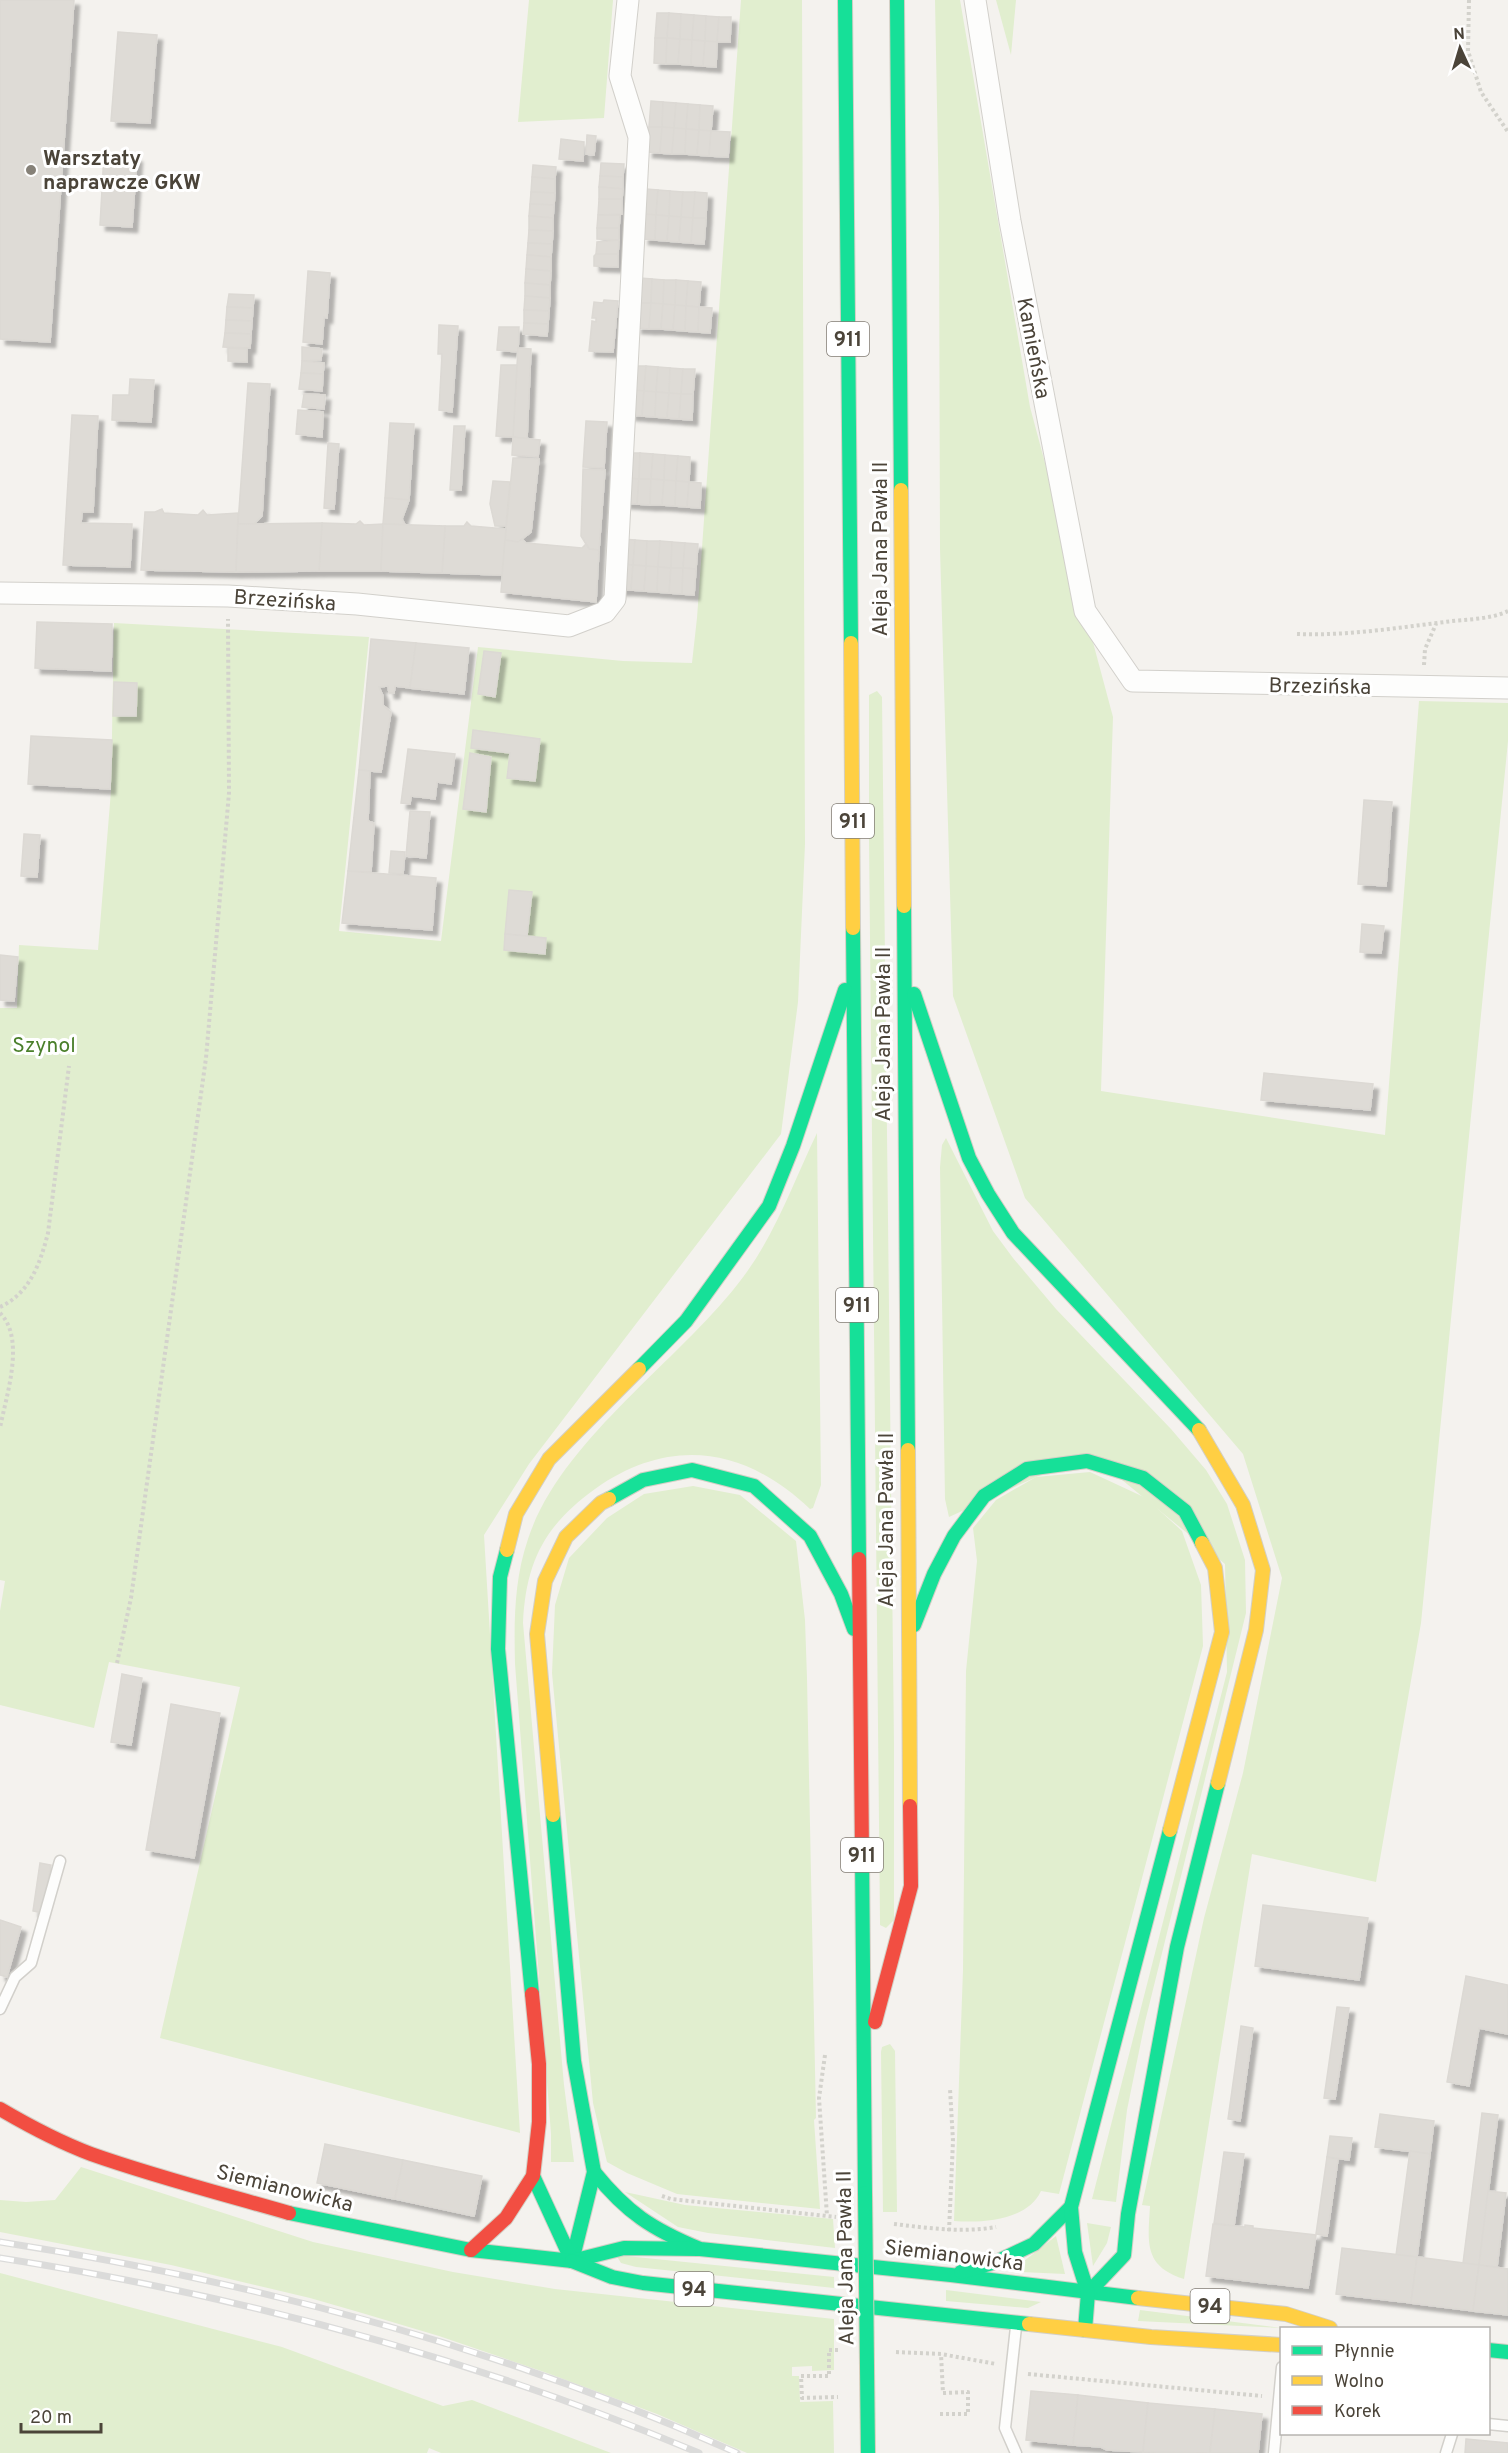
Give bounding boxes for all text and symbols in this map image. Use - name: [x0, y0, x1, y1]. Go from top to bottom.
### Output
- north arrow: [1430, 18, 1490, 78]
- text: N: [1453, 25, 1466, 45]
- place label: Warsztaty naprawcze GKW: [43, 146, 201, 197]
- marker: Warsztaty naprawcze GKW: [24, 163, 38, 177]
- street label: Kamieńska: [1009, 295, 1056, 401]
- road number: 911: [827, 322, 869, 356]
- street label: Aleja Jana Pawła II: [868, 461, 895, 637]
- street label: Brzezińska: [233, 584, 337, 619]
- street label: Brzezińska: [1268, 673, 1371, 702]
- road number: 911: [832, 804, 874, 838]
- street label: Aleja Jana Pawła II: [871, 946, 898, 1122]
- park label: Szynol: [12, 1033, 76, 1060]
- road number: 911: [836, 1288, 878, 1322]
- street label: Aleja Jana Pawła II: [874, 1432, 901, 1608]
- road number: 911: [841, 1838, 883, 1872]
- street label: Siemianowicka: [213, 2159, 356, 2219]
- street label: Aleja Jana Pawła II: [831, 2170, 862, 2346]
- street label: Siemianowicka: [883, 2235, 1025, 2278]
- road number: 94: [674, 2272, 714, 2306]
- road number: 94: [1190, 2289, 1230, 2323]
- legend: [1280, 2327, 1490, 2435]
- text: Płynnie: [1334, 2341, 1395, 2364]
- text: Wolno: [1334, 2371, 1384, 2394]
- scale bar: [21, 2396, 100, 2434]
- text: Korek: [1334, 2401, 1381, 2424]
- text: 20 m: [30, 2407, 72, 2430]

